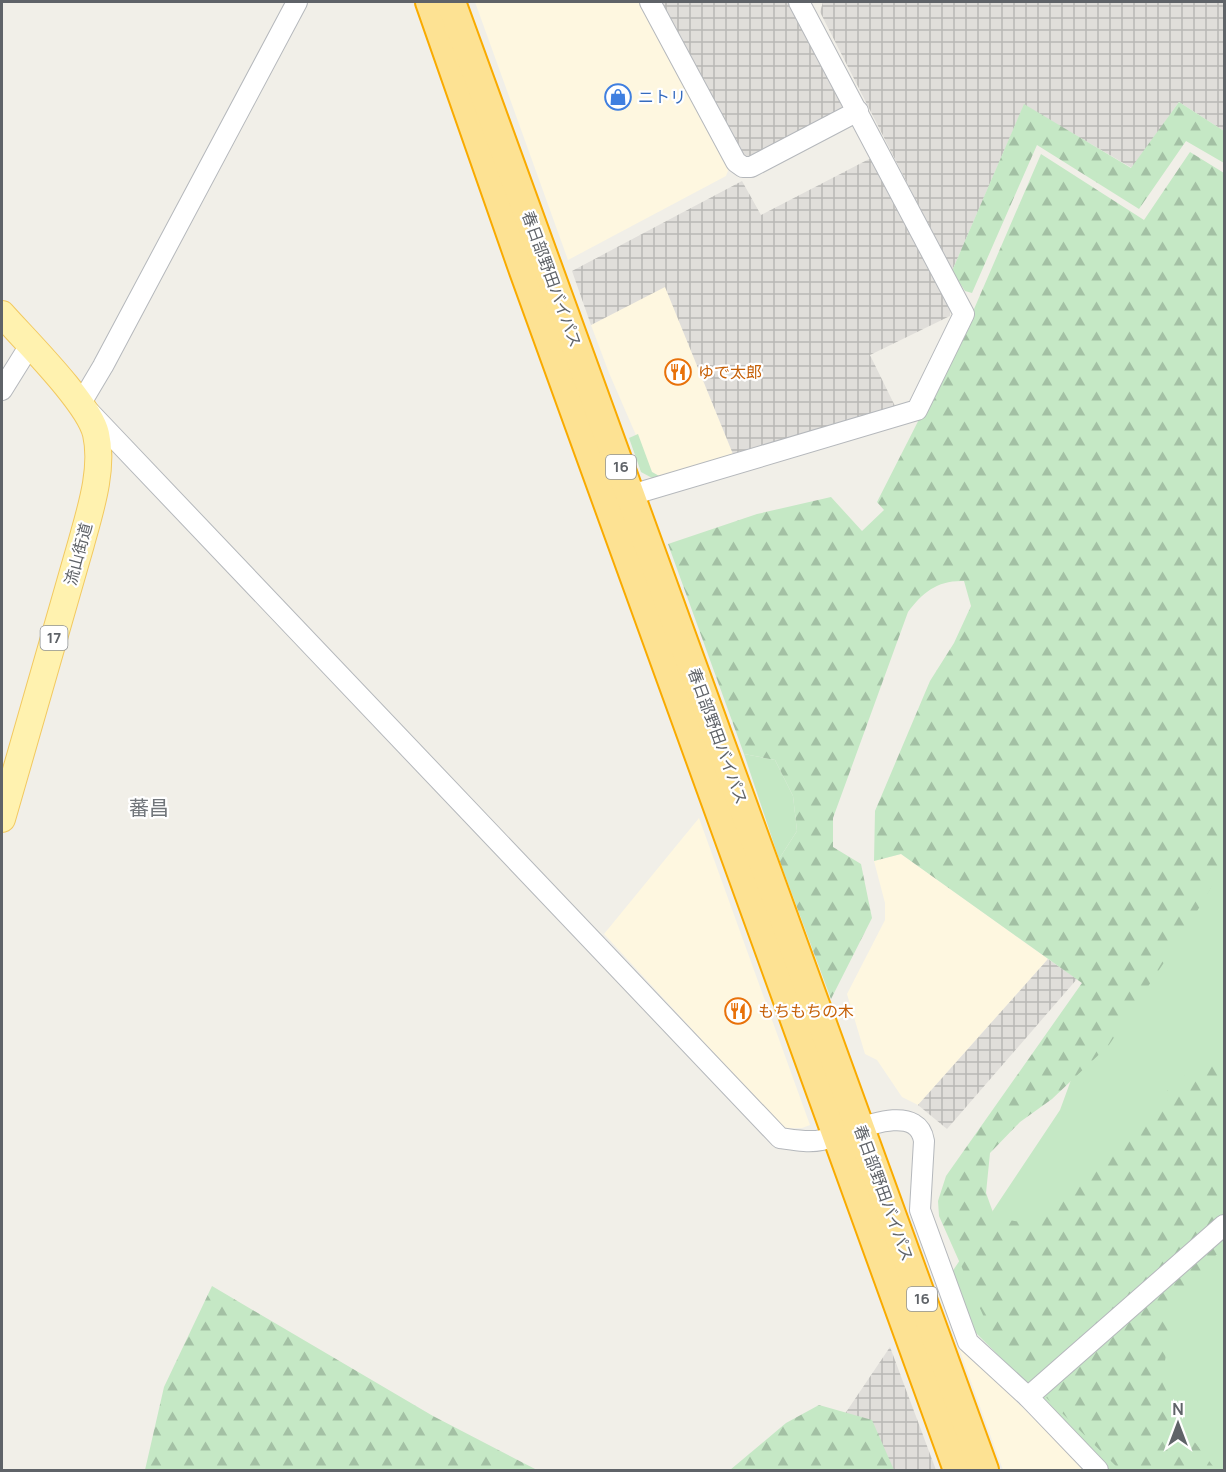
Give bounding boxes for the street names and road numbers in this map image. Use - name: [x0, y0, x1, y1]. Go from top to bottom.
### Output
- street label: 春日部野田バイパス: [517, 208, 587, 350]
- road number: 16: [606, 455, 636, 479]
- street label: 流山街道: [59, 520, 97, 588]
- road number: 17: [40, 626, 68, 650]
- street label: 春日部野田バイパス: [683, 665, 753, 807]
- street label: 春日部野田バイパス: [849, 1122, 919, 1264]
- road number: 16: [907, 1287, 937, 1311]

